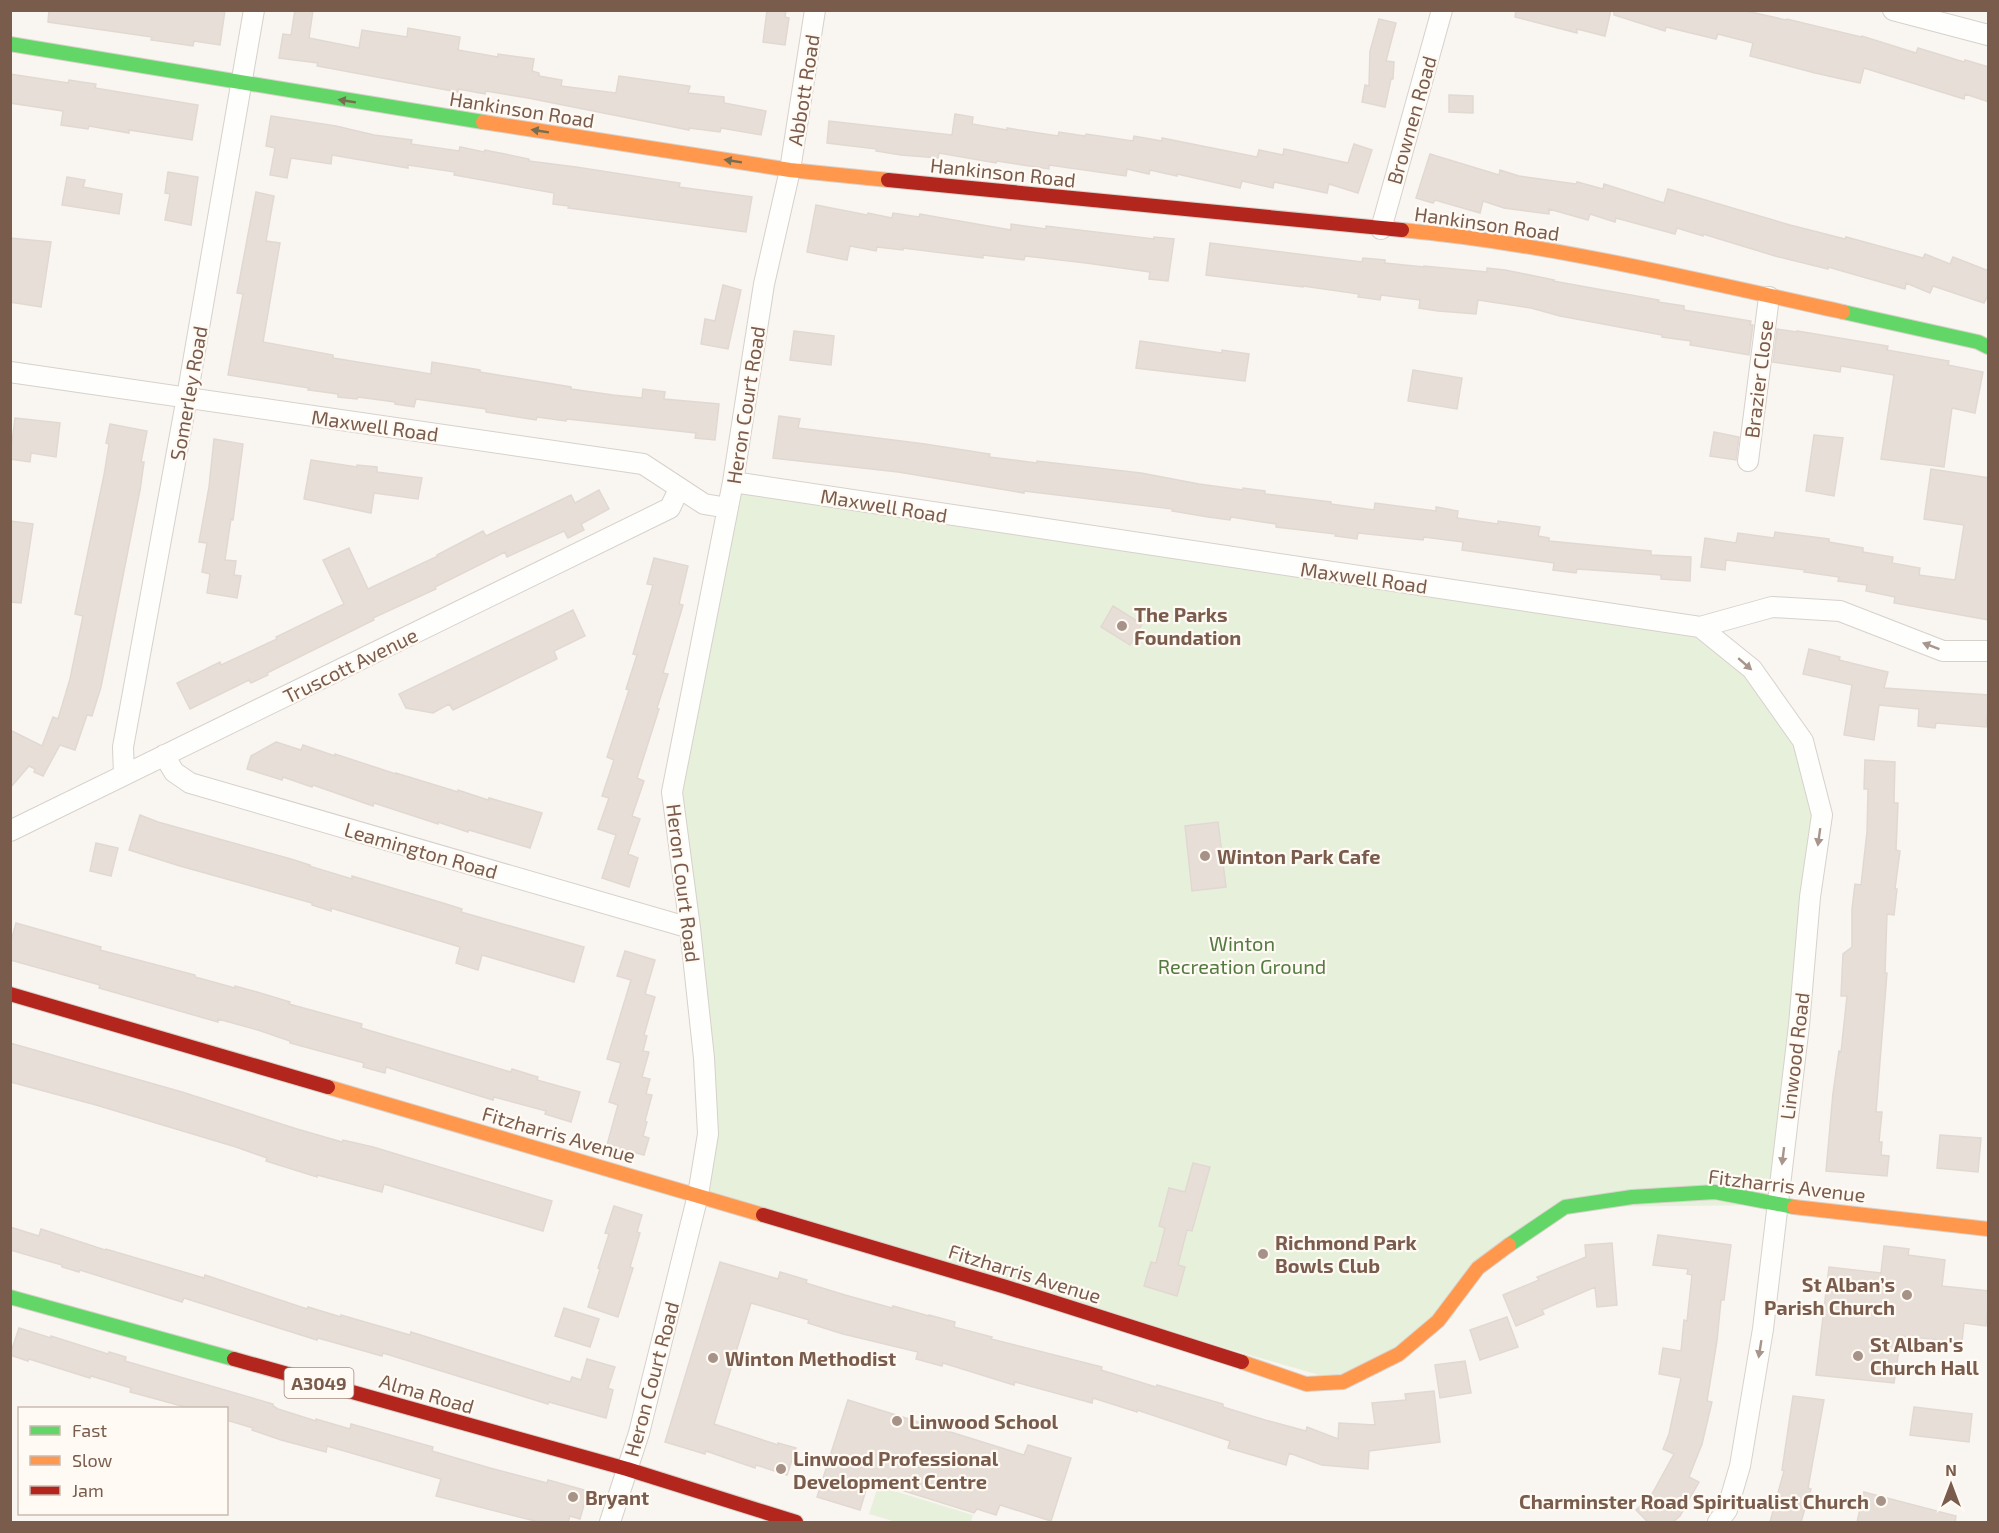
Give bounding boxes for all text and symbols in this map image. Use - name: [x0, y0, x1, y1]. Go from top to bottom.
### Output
- street label: Abbott Road: [782, 33, 824, 147]
- street label: Brownen Road: [1381, 53, 1441, 187]
- street label: Hankinson Road: [448, 86, 596, 132]
- one-way arrow: [338, 96, 357, 105]
- one-way arrow: [530, 126, 549, 135]
- street label: Hankinson Road: [929, 152, 1077, 192]
- one-way arrow: [723, 156, 742, 165]
- street label: Hankinson Road: [1413, 201, 1561, 245]
- street label: Brazier Close: [1739, 318, 1777, 440]
- street label: Somerley Road: [164, 324, 212, 462]
- street label: Heron Court Road: [721, 324, 769, 486]
- street label: Maxwell Road: [310, 404, 440, 446]
- street label: Maxwell Road: [819, 483, 949, 527]
- street label: Maxwell Road: [1299, 556, 1429, 598]
- place label: The Parks Foundation: [1134, 602, 1241, 649]
- marker: The Parks Foundation: [1115, 619, 1129, 633]
- street label: Truscott Avenue: [279, 622, 421, 708]
- one-way arrow: [1922, 641, 1940, 650]
- one-way arrow: [1737, 657, 1752, 670]
- street label: Heron Court Road: [662, 802, 706, 964]
- street label: Leamington Road: [342, 817, 500, 883]
- one-way arrow: [1815, 827, 1824, 846]
- place label: Winton Park Cafe: [1217, 844, 1380, 868]
- marker: Winton Park Cafe: [1198, 849, 1212, 863]
- park label: Winton Recreation Ground: [1158, 931, 1326, 978]
- street label: Linwood Road: [1774, 991, 1814, 1121]
- street label: Fitzharris Avenue: [480, 1101, 638, 1167]
- one-way arrow: [1778, 1146, 1787, 1165]
- street label: Fitzharris Avenue: [1707, 1163, 1867, 1207]
- place label: Richmond Park Bowls Club: [1275, 1230, 1418, 1277]
- street label: Fitzharris Avenue: [946, 1238, 1104, 1308]
- marker: Richmond Park Bowls Club: [1256, 1247, 1270, 1261]
- place label: St Alban’s Parish Church: [1764, 1272, 1895, 1319]
- marker: St Alban’s Parish Church: [1900, 1288, 1914, 1302]
- street label: Heron Court Road: [619, 1299, 683, 1459]
- place label: St Alban's Church Hall: [1870, 1332, 1979, 1379]
- one-way arrow: [1755, 1340, 1764, 1359]
- place label: Winton Methodist: [725, 1346, 896, 1370]
- marker: St Alban's Church Hall: [1851, 1349, 1865, 1363]
- marker: Winton Methodist: [706, 1351, 720, 1365]
- road number: A3049: [284, 1368, 354, 1398]
- street label: Alma Road: [377, 1368, 477, 1418]
- legend: [18, 1407, 228, 1515]
- place label: Linwood School: [909, 1409, 1059, 1433]
- marker: Linwood School: [890, 1414, 904, 1428]
- text: Fast: [72, 1419, 107, 1441]
- place label: Linwood Professional Development Centre: [793, 1446, 999, 1493]
- text: Slow: [72, 1449, 113, 1471]
- north arrow: [1921, 1455, 1981, 1515]
- text: N: [1945, 1460, 1957, 1479]
- marker: Linwood Professional Development Centre: [774, 1462, 788, 1476]
- text: Jam: [72, 1479, 104, 1501]
- place label: Bryant: [585, 1485, 649, 1510]
- place label: Charminster Road Spiritualist Church: [1519, 1489, 1869, 1513]
- marker: Bryant: [566, 1490, 580, 1504]
- marker: Charminster Road Spiritualist Church: [1874, 1494, 1888, 1508]

